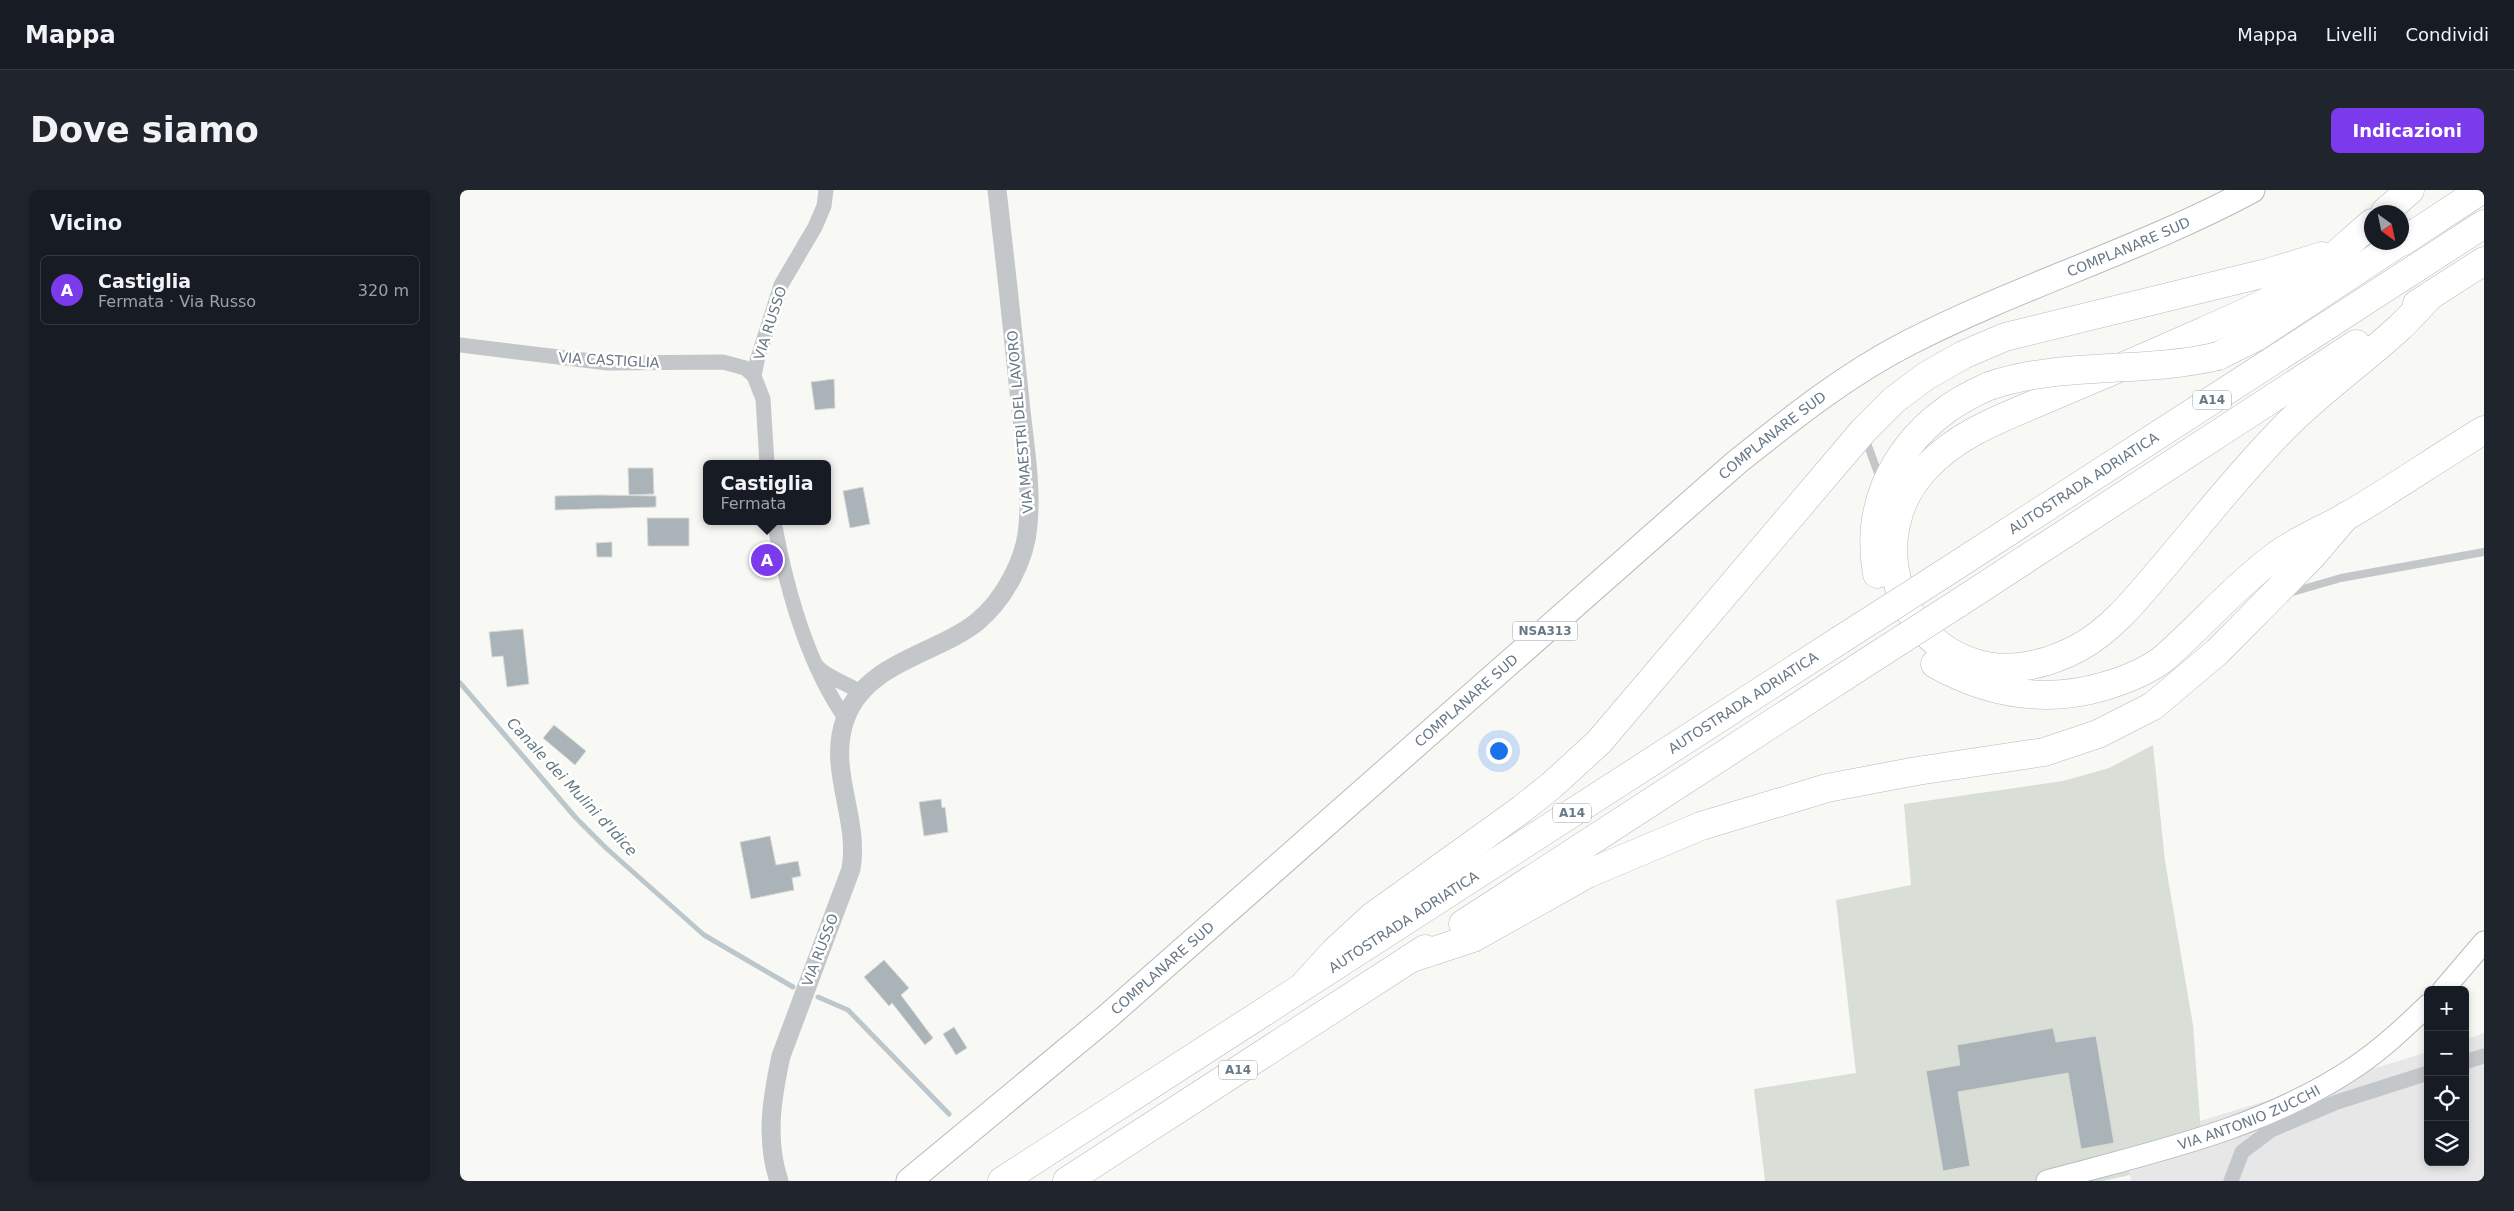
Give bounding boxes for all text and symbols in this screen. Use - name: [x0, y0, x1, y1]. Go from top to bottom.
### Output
- text: Mappa: [25, 21, 116, 49]
- text: Mappa: [2237, 24, 2298, 45]
- text: Livelli: [2326, 24, 2378, 45]
- text: Condividi: [2406, 24, 2489, 45]
- button: Indicazioni: [2331, 108, 2484, 153]
- text: Dove siamo: [30, 110, 259, 150]
- north arrow: [2364, 205, 2409, 250]
- text: Vicino: [50, 211, 122, 235]
- street label: COMPLANARE SUD: [2065, 214, 2193, 280]
- text: Castiglia: [98, 270, 191, 292]
- text: A: [61, 281, 73, 300]
- text: 320 m: [358, 281, 409, 300]
- street label: VIA RUSSO: [751, 284, 789, 362]
- text: Fermata · Via Russo: [98, 292, 256, 311]
- street label: VIA MAESTRI DEL LAVORO: [1004, 330, 1036, 514]
- street label: VIA CASTIGLIA: [558, 349, 660, 371]
- street label: COMPLANARE SUD: [1715, 388, 1829, 482]
- road number: A14: [2193, 390, 2231, 410]
- street label: AUTOSTRADA ADRIATICA: [2006, 429, 2162, 537]
- popup: [703, 460, 831, 525]
- text: Castiglia: [720, 472, 814, 494]
- text: Fermata: [720, 494, 786, 513]
- pin: A: [751, 541, 783, 579]
- road number: NSA313: [1512, 622, 1578, 641]
- street label: AUTOSTRADA ADRIATICA: [1665, 648, 1821, 757]
- street label: COMPLANARE SUD: [1412, 651, 1521, 750]
- water label: Canale dei Mulini d'Idice: [503, 714, 641, 860]
- your location: [1486, 738, 1512, 764]
- road number: A14: [1553, 804, 1591, 822]
- street label: AUTOSTRADA ADRIATICA: [1326, 867, 1482, 976]
- street label: VIA RUSSO: [799, 911, 841, 989]
- street label: COMPLANARE SUD: [1108, 918, 1217, 1018]
- map controls: [2424, 986, 2469, 1166]
- button: +: [2424, 986, 2469, 1031]
- button: −: [2424, 1031, 2469, 1076]
- road number: A14: [1219, 1060, 1257, 1080]
- button: locate: [2424, 1076, 2469, 1121]
- street label: VIA ANTONIO ZUCCHI: [2176, 1082, 2323, 1153]
- button: layers: [2424, 1121, 2469, 1166]

